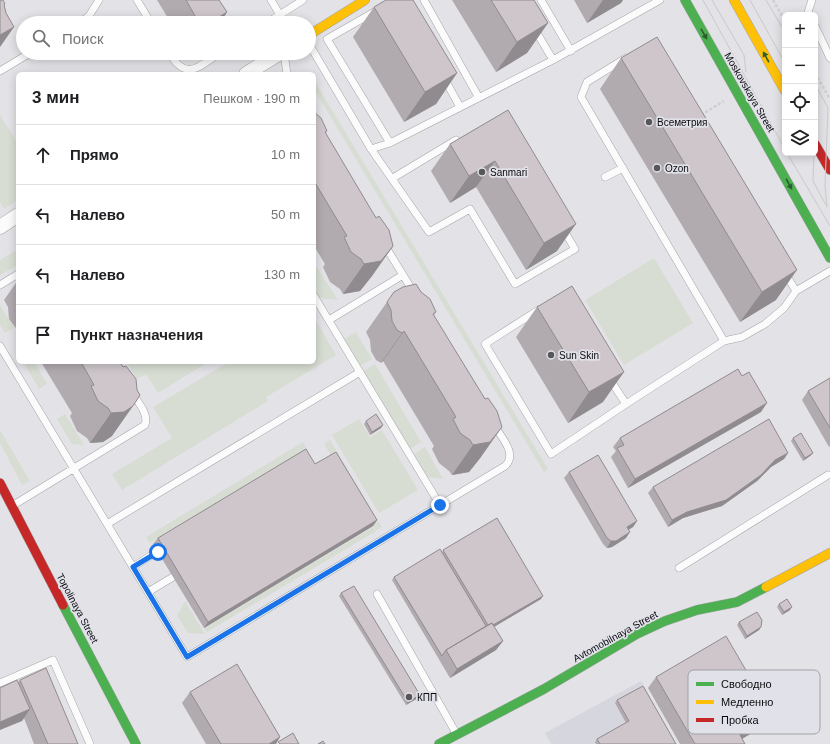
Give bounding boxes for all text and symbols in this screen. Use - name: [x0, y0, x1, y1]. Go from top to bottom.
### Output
- map controls: [782, 12, 818, 156]
- button: +: [782, 12, 818, 48]
- search box: [16, 16, 316, 60]
- icon: search: [30, 27, 52, 49]
- one-way arrow: [701, 28, 707, 40]
- text: Поиск: [62, 30, 104, 47]
- button: −: [782, 48, 818, 84]
- street label: Moskovskaya Street: [722, 51, 777, 134]
- one-way arrow: [762, 51, 769, 62]
- button: locate: [782, 84, 818, 120]
- text: 3 мин: [32, 88, 79, 107]
- text: Пешком · 190 m: [203, 91, 300, 106]
- marker: Всеметрия: [644, 117, 654, 127]
- place label: Всеметрия: [657, 117, 707, 128]
- button: layers: [782, 120, 818, 156]
- icon: ahead: [32, 144, 54, 166]
- text: Прямо: [70, 146, 119, 163]
- text: 10 m: [271, 147, 300, 162]
- marker: Ozon: [652, 163, 662, 173]
- place label: Ozon: [665, 163, 689, 174]
- marker: Sanmari: [477, 167, 487, 177]
- place label: Sanmari: [490, 167, 527, 178]
- one-way arrow: [785, 178, 792, 190]
- icon: left: [32, 204, 54, 226]
- text: Налево: [70, 206, 125, 223]
- text: 50 m: [271, 207, 300, 222]
- icon: left: [32, 264, 54, 286]
- text: Налево: [70, 266, 125, 283]
- text: 130 m: [264, 267, 300, 282]
- icon: arrive: [32, 324, 54, 346]
- text: Пункт назначения: [70, 326, 203, 343]
- marker: Sun Skin: [546, 350, 556, 360]
- place label: Sun Skin: [559, 350, 599, 361]
- route end: [431, 496, 449, 514]
- route start: [149, 543, 167, 561]
- street label: Topolinaya Street: [55, 572, 101, 645]
- street label: Avtomobilnaya Street: [571, 609, 660, 664]
- legend: [688, 670, 820, 734]
- text: Свободно: [721, 678, 772, 690]
- marker: КПП: [404, 692, 414, 702]
- place label: КПП: [417, 692, 437, 703]
- text: Медленно: [721, 696, 773, 708]
- text: Пробка: [721, 714, 759, 726]

